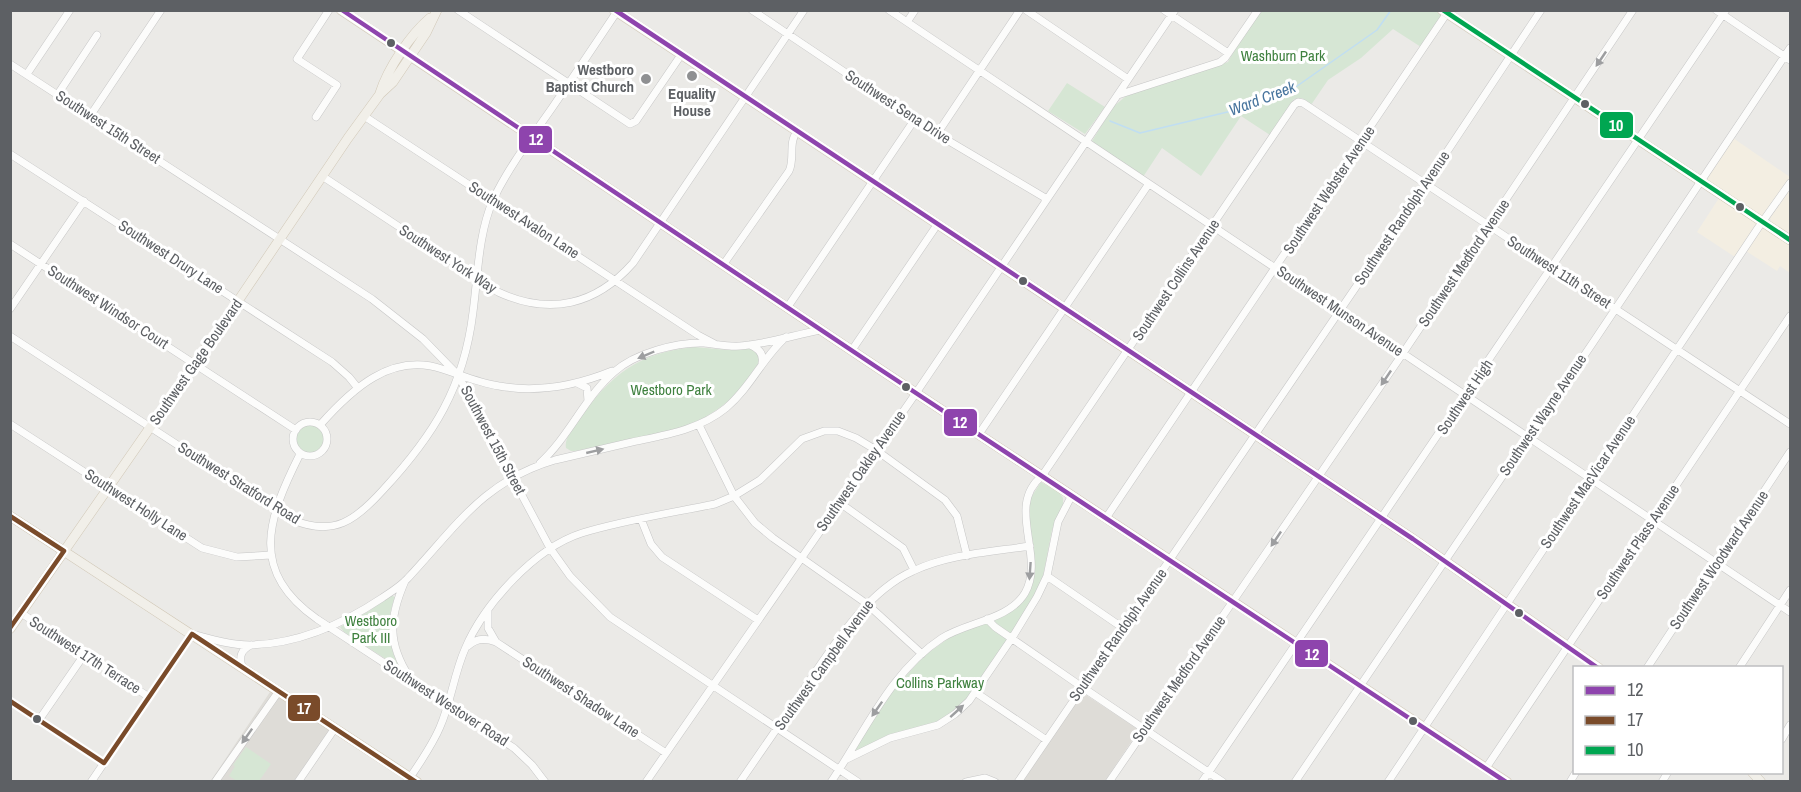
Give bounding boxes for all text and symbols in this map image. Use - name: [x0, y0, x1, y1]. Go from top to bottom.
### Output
- unlabelled marker: [385, 37, 397, 49]
- park label: Washburn Park: [1241, 45, 1326, 66]
- one-way arrow: [1595, 51, 1606, 67]
- place label: Westboro Baptist Church: [546, 59, 634, 97]
- street label: Southwest Sena Drive: [841, 64, 955, 149]
- marker: Equality House: [685, 69, 699, 83]
- marker: Westboro Baptist Church: [639, 72, 653, 86]
- water label: Ward Creek: [1226, 75, 1299, 121]
- place label: Equality House: [668, 83, 716, 121]
- street label: Southwest 15th Street: [52, 85, 165, 169]
- unlabelled marker: [1579, 98, 1591, 110]
- line badge: 10: [1599, 111, 1634, 139]
- text: 10: [1609, 114, 1623, 136]
- street label: Southwest Webster Avenue: [1278, 121, 1380, 258]
- line badge: 12: [518, 125, 553, 154]
- text: 12: [529, 128, 543, 150]
- street label: Southwest Randolph Avenue: [1349, 146, 1454, 289]
- street label: Southwest Avalon Lane: [465, 176, 584, 263]
- street label: Southwest Medford Avenue: [1413, 194, 1514, 331]
- unlabelled marker: [1734, 201, 1746, 213]
- street label: Southwest Drury Lane: [115, 215, 228, 299]
- street label: Southwest Collins Avenue: [1127, 215, 1224, 345]
- street label: Southwest York Way: [395, 219, 502, 298]
- street label: Southwest 11th Street: [1503, 230, 1616, 313]
- street label: Southwest Windsor Court: [44, 260, 173, 354]
- street label: Southwest Munson Avenue: [1273, 260, 1408, 361]
- unlabelled marker: [1017, 275, 1029, 287]
- street label: Southwest Gage Boulevard: [144, 294, 247, 429]
- street label: Southwest Wayne Avenue: [1494, 349, 1591, 480]
- one-way arrow: [637, 350, 655, 360]
- street label: Southwest High: [1432, 355, 1498, 439]
- one-way arrow: [1380, 369, 1392, 385]
- park label: Westboro Park: [630, 379, 712, 400]
- street label: Southwest 15th Street: [456, 381, 531, 499]
- unlabelled marker: [900, 381, 912, 393]
- street label: Southwest Oakley Avenue: [811, 406, 910, 535]
- line badge: 12: [943, 408, 978, 437]
- text: 12: [953, 411, 967, 433]
- street label: Southwest MacVicar Avenue: [1535, 411, 1640, 553]
- street label: Southwest Stratford Road: [174, 436, 305, 529]
- one-way arrow: [586, 446, 605, 455]
- street label: Southwest Holly Lane: [81, 463, 192, 546]
- street label: Southwest Plass Avenue: [1591, 480, 1684, 604]
- street label: Southwest Woodward Avenue: [1664, 486, 1773, 633]
- one-way arrow: [1270, 530, 1282, 546]
- one-way arrow: [1026, 561, 1035, 580]
- street label: Southwest Randolph Avenue: [1064, 564, 1172, 705]
- street label: Southwest Campbell Avenue: [769, 595, 878, 734]
- unlabelled marker: [1513, 607, 1525, 619]
- park label: Westboro Park III: [345, 610, 397, 648]
- street label: Southwest 17th Terrace: [25, 611, 145, 699]
- street label: Southwest Medford Avenue: [1127, 611, 1230, 746]
- line badge: 12: [1294, 639, 1329, 668]
- text: 12: [1305, 643, 1319, 665]
- street label: Southwest Shadow Lane: [518, 651, 644, 743]
- street label: Southwest Westover Road: [380, 654, 513, 751]
- legend: [1573, 666, 1783, 774]
- park label: Collins Parkway: [896, 672, 985, 693]
- text: 12: [1627, 677, 1643, 702]
- line badge: 17: [287, 694, 321, 722]
- text: 17: [297, 697, 311, 719]
- one-way arrow: [871, 700, 883, 716]
- one-way arrow: [950, 704, 965, 718]
- text: 17: [1627, 707, 1643, 732]
- unlabelled marker: [31, 713, 43, 725]
- unlabelled marker: [1407, 715, 1419, 727]
- one-way arrow: [241, 728, 253, 744]
- text: 10: [1627, 737, 1643, 762]

